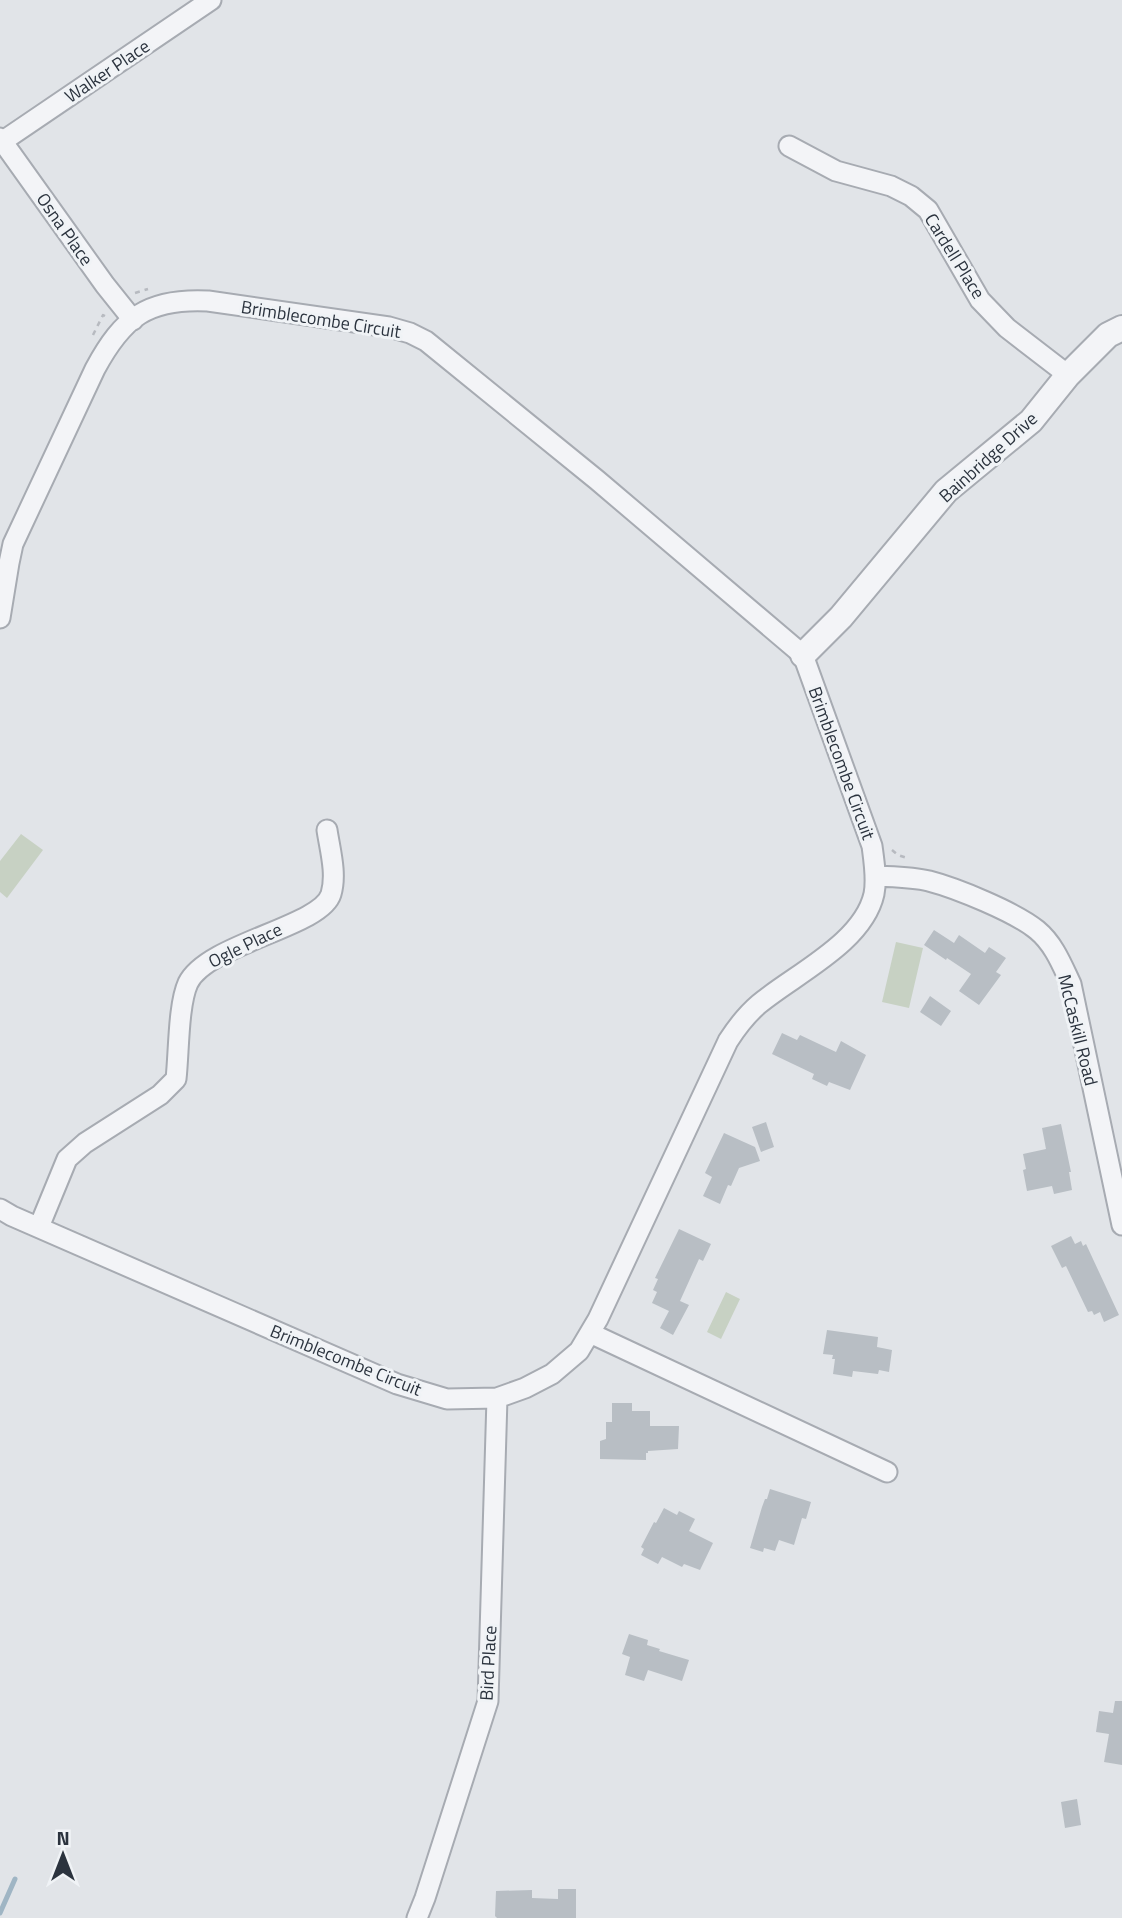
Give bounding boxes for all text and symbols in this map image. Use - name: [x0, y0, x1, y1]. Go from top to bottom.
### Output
- street label: Walker Place: [59, 33, 155, 109]
- street label: Osna Place: [30, 187, 100, 271]
- street label: Cardell Place: [918, 208, 992, 304]
- street label: Brimblecombe Circuit: [239, 293, 403, 345]
- street label: Bainbridge Drive: [933, 405, 1043, 509]
- street label: Brimblecombe Circuit: [802, 683, 882, 844]
- street label: Ogle Place: [204, 916, 286, 974]
- street label: McCaskill Road: [1051, 971, 1105, 1089]
- street label: Brimblecombe Circuit: [266, 1317, 426, 1403]
- street label: Bird Place: [473, 1625, 503, 1701]
- north arrow: [28, 1820, 98, 1890]
- text: N: [56, 1823, 70, 1852]

